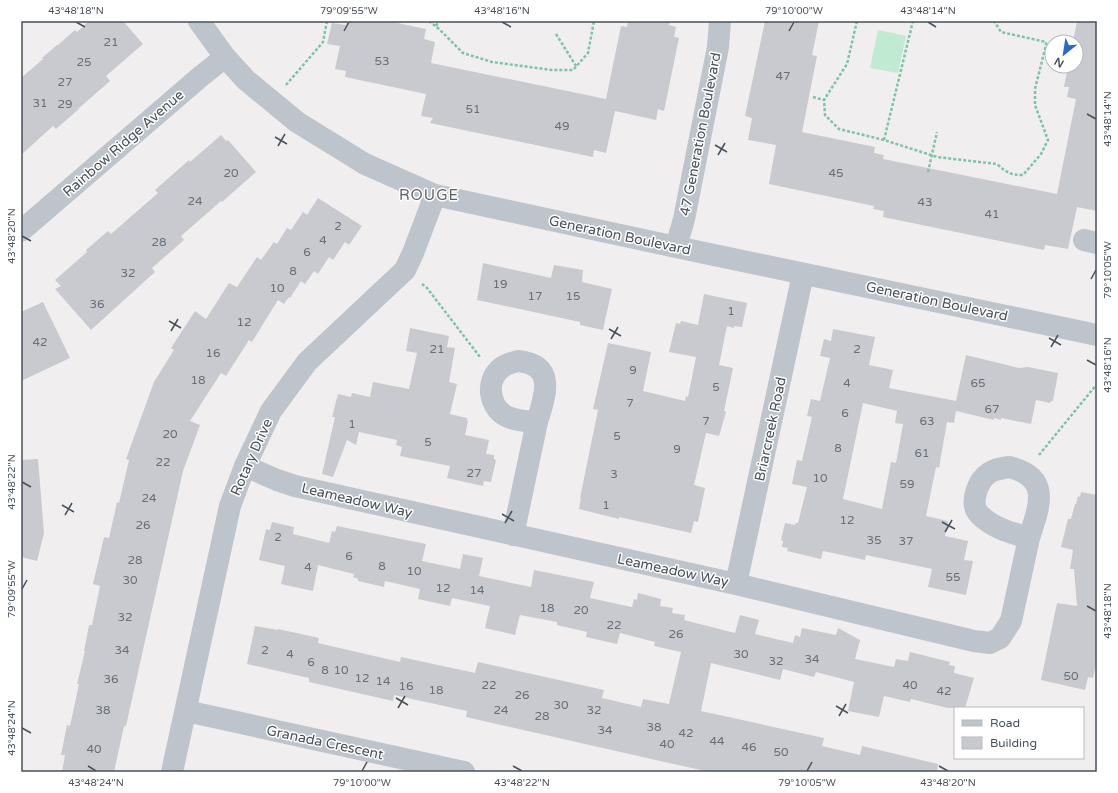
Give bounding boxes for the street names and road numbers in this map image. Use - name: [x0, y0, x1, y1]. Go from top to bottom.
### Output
- street label: 47 Generation Boulevard: [676, 51, 725, 217]
- street label: Rainbow Ridge Avenue: [59, 86, 187, 201]
- street label: Generation Boulevard: [547, 212, 692, 259]
- street label: Generation Boulevard: [864, 278, 1009, 325]
- street label: Briarcreek Road: [751, 375, 790, 483]
- street label: Rotary Drive: [227, 416, 276, 498]
- street label: Leameadow Way: [300, 479, 414, 522]
- street label: Leameadow Way: [616, 550, 731, 591]
- street label: Granada Crescent: [265, 722, 386, 763]

